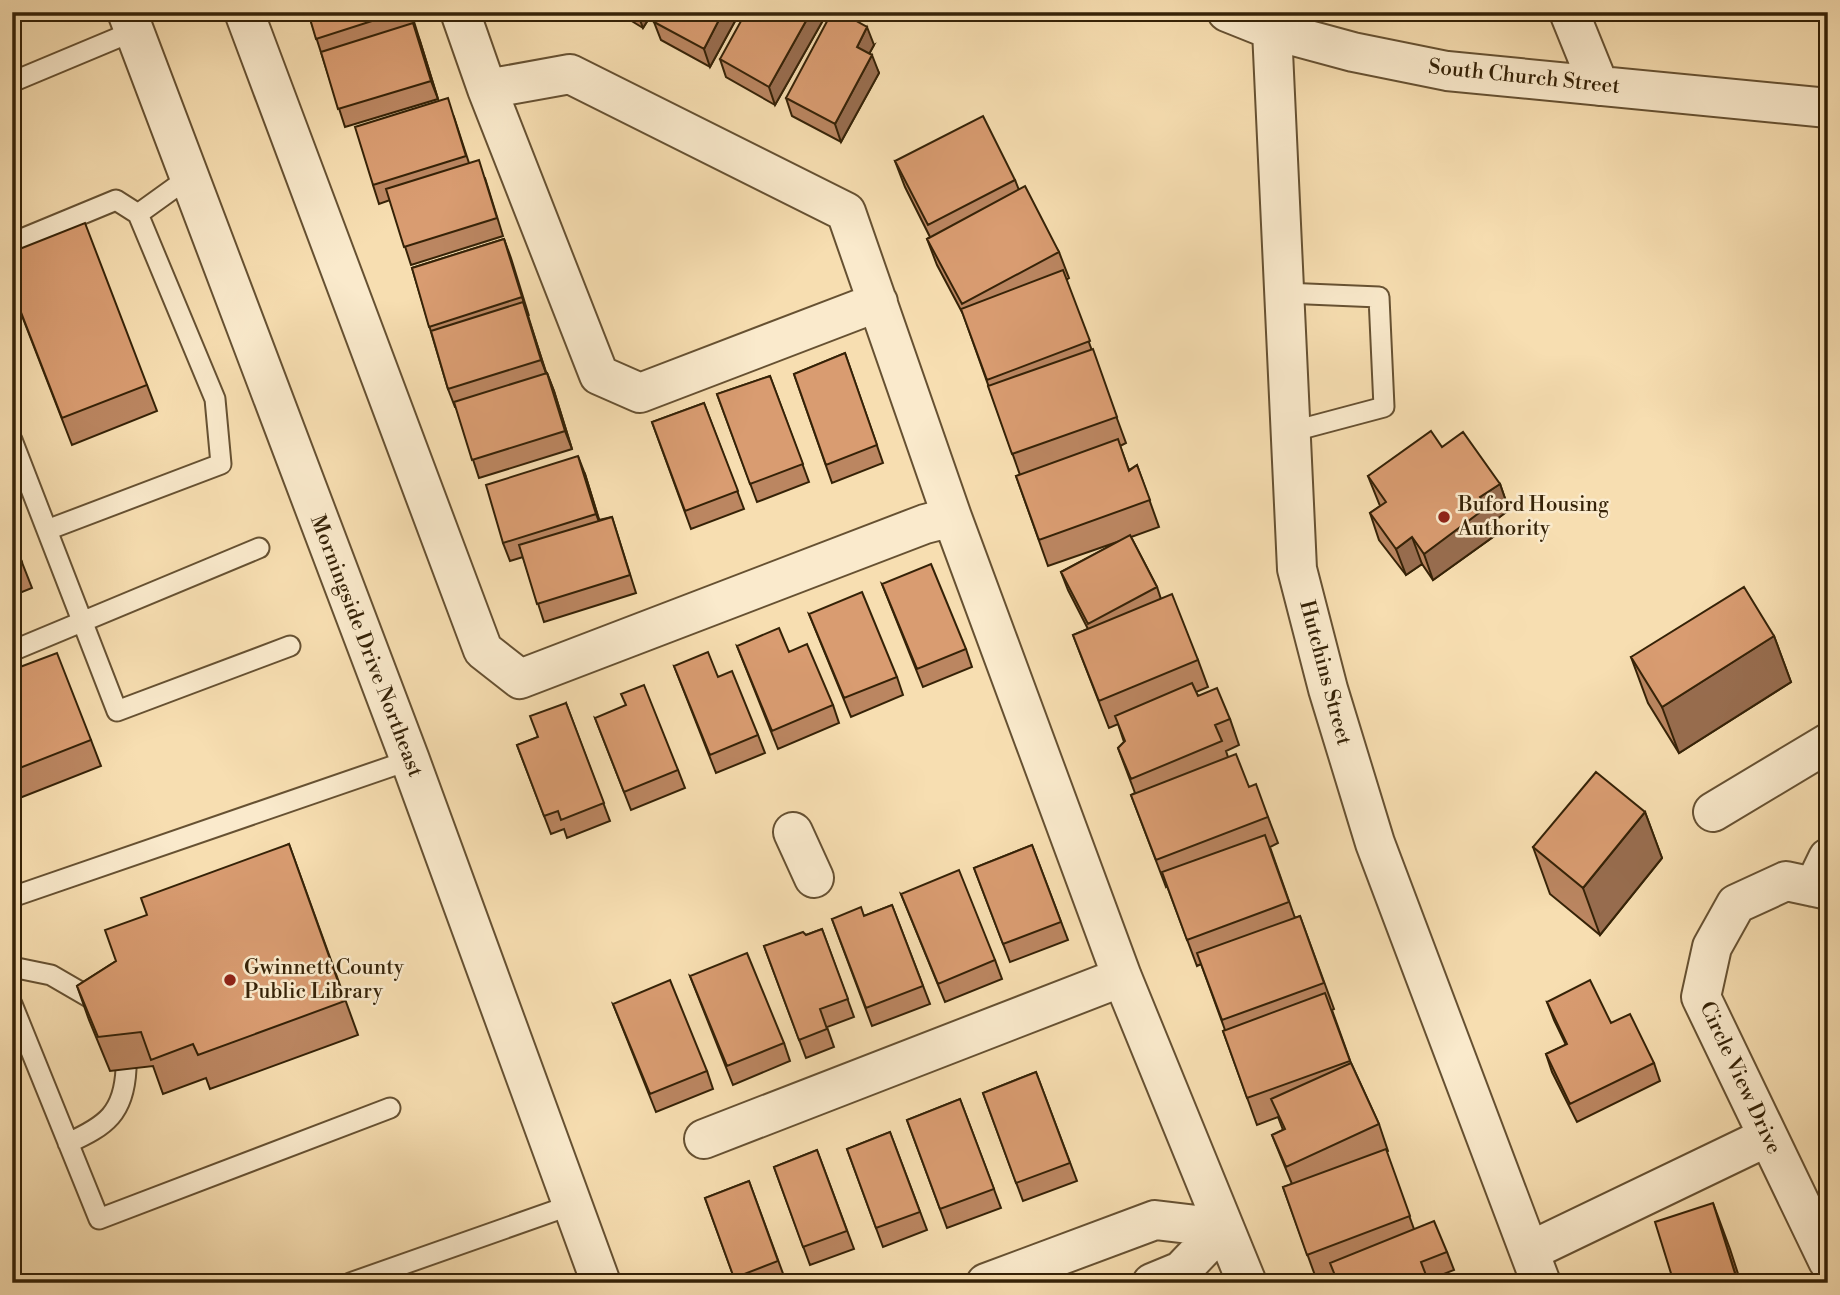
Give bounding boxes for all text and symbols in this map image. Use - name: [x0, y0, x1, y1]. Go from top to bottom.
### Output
- street label: South Church Street: [1427, 54, 1622, 100]
- place label: Buford Housing Authority: [1457, 492, 1609, 542]
- marker: Buford Housing Authority: [1436, 509, 1452, 525]
- street label: Morningside Drive Northeast: [304, 511, 428, 781]
- street label: Hutchins Street: [1293, 598, 1357, 749]
- place label: Gwinnett County Public Library: [244, 955, 405, 1005]
- marker: Gwinnett County Public Library: [222, 972, 238, 988]
- street label: Circle View Drive: [1693, 998, 1787, 1158]

